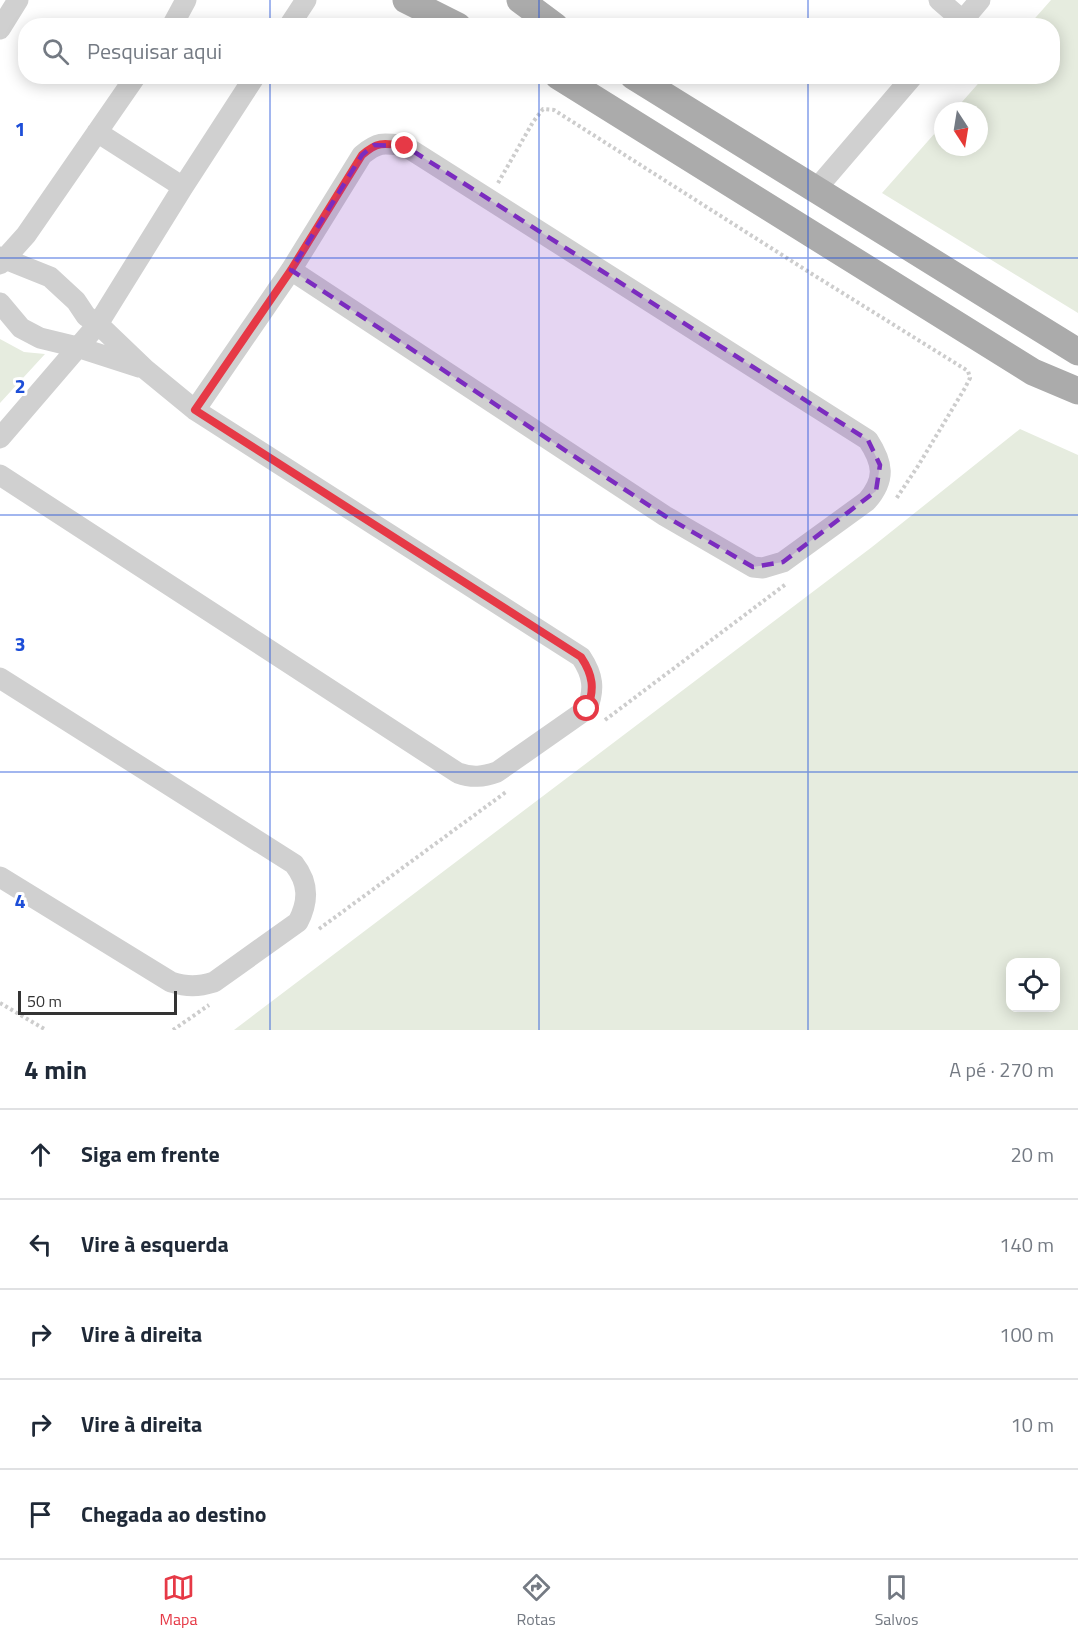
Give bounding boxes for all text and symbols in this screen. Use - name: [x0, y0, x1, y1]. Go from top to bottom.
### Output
- search box: [18, 18, 1060, 84]
- text: Pesquisar aqui: [87, 34, 222, 68]
- icon: search: [39, 35, 72, 68]
- north arrow: [934, 102, 988, 156]
- text: 1: [14, 113, 26, 144]
- route end: [391, 132, 417, 158]
- text: 2: [14, 370, 26, 401]
- text: 3: [14, 628, 26, 659]
- route start: [573, 695, 599, 721]
- text: 4: [14, 885, 26, 916]
- map controls: [1006, 958, 1060, 1012]
- button: locate: [1006, 958, 1060, 1012]
- scale bar: [18, 988, 177, 1016]
- text: 50 m: [27, 989, 62, 1013]
- text: 4 min: [24, 1050, 87, 1089]
- text: A pé · 270 m: [949, 1054, 1054, 1085]
- text: Siga em frente: [81, 1137, 220, 1171]
- icon: ahead: [24, 1138, 57, 1171]
- text: 20 m: [1010, 1139, 1054, 1170]
- text: Vire à esquerda: [81, 1227, 229, 1261]
- icon: left: [24, 1228, 57, 1261]
- text: 140 m: [999, 1229, 1054, 1260]
- text: Vire à direita: [81, 1317, 202, 1351]
- icon: right: [24, 1318, 57, 1351]
- text: 100 m: [999, 1319, 1054, 1350]
- text: Vire à direita: [81, 1407, 202, 1441]
- icon: right: [24, 1408, 57, 1441]
- text: 10 m: [1010, 1409, 1054, 1440]
- text: Chegada ao destino: [81, 1497, 267, 1531]
- icon: arrive: [24, 1498, 57, 1531]
- tab: Mapa: [160, 1571, 197, 1631]
- tab: Rotas: [516, 1571, 556, 1631]
- tab: Salvos: [875, 1571, 918, 1631]

